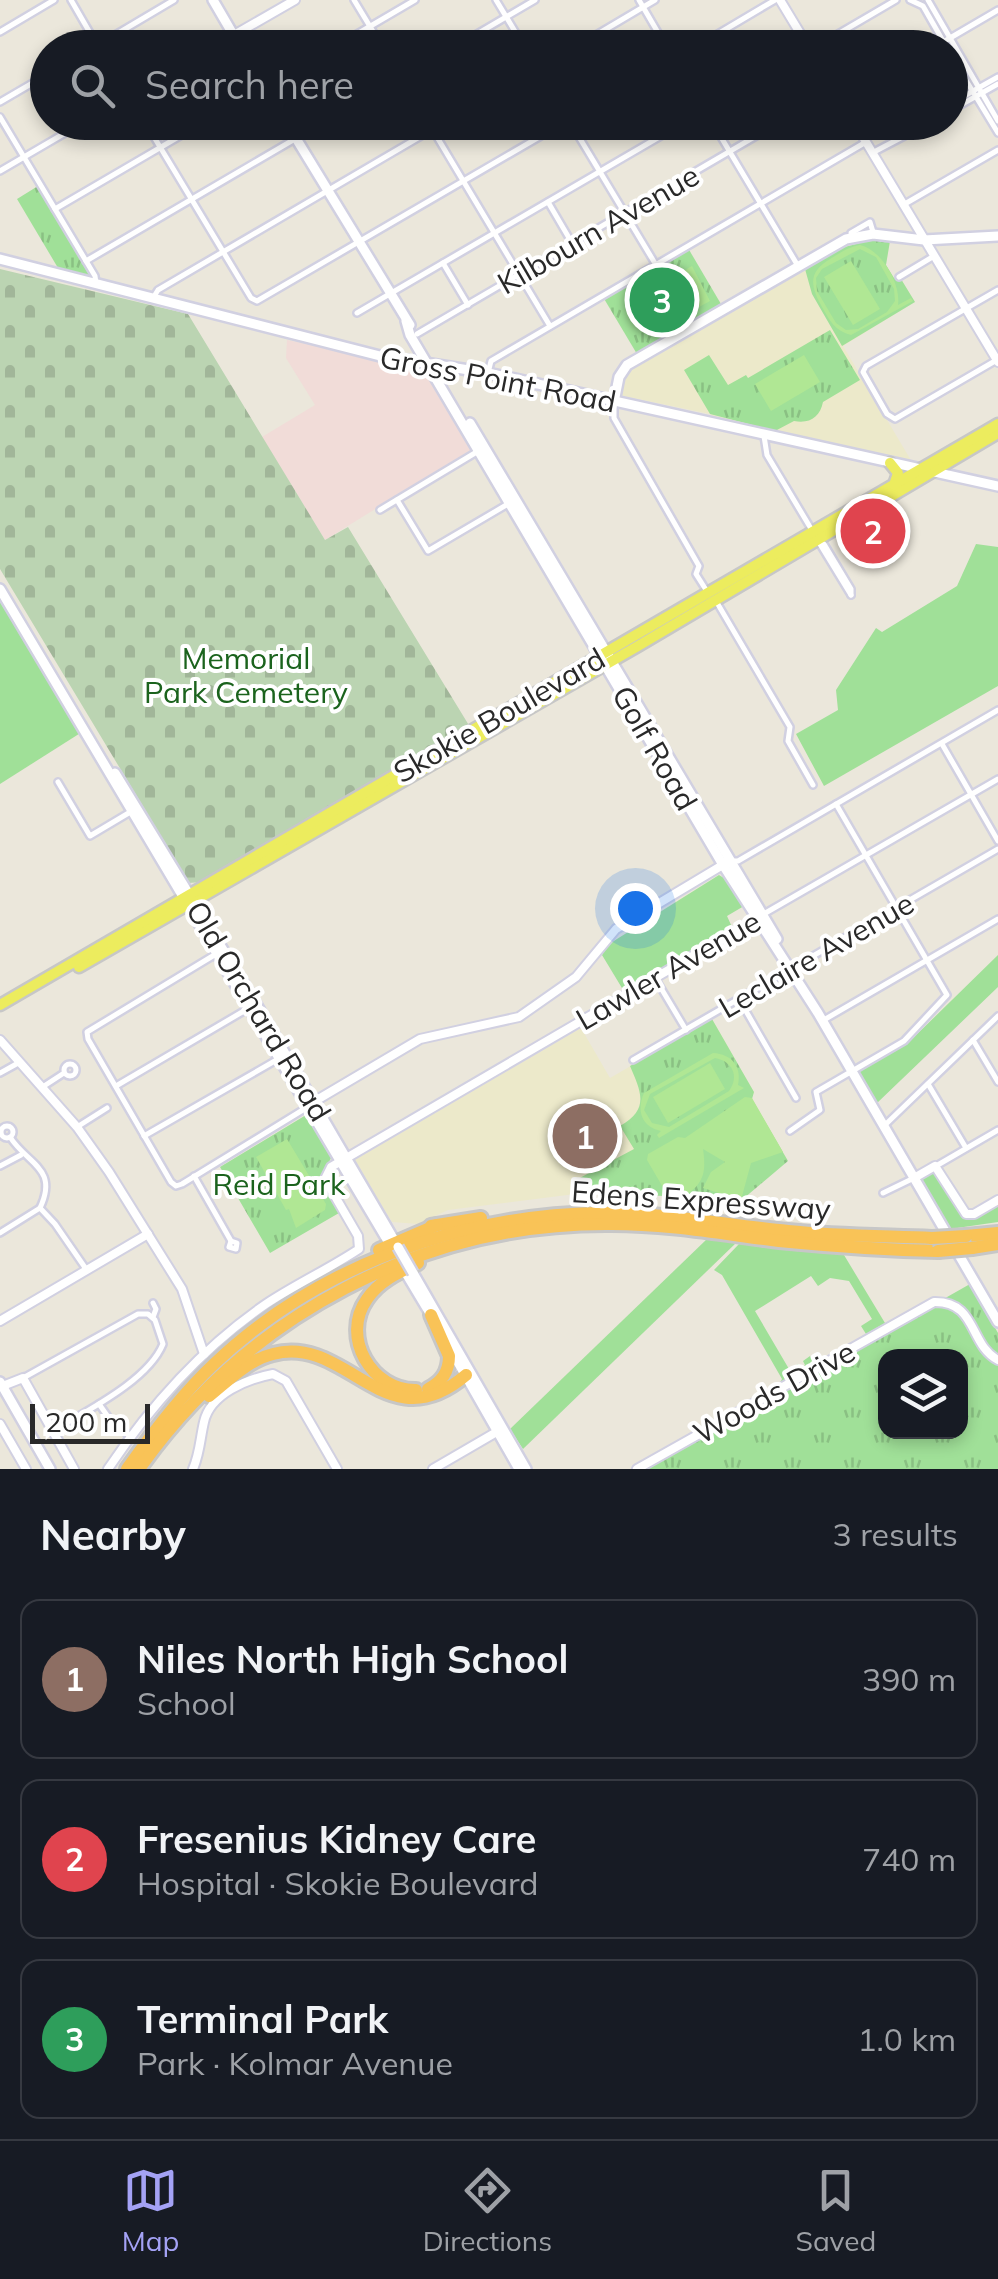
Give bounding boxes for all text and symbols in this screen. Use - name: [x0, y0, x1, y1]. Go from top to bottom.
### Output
- search box: [30, 30, 968, 140]
- icon: search: [65, 58, 120, 113]
- text: Search here: [145, 61, 354, 109]
- street label: Kilbourn Avenue: [490, 156, 706, 302]
- pin: 3: [630, 262, 694, 338]
- street label: Gross Point Road: [377, 337, 619, 421]
- pin: 2: [840, 494, 906, 568]
- park label: Memorial Park Cemetery: [144, 639, 348, 711]
- street label: Skokie Boulevard: [386, 639, 612, 791]
- street label: Golf Road: [604, 679, 706, 817]
- your location: [610, 883, 661, 934]
- street label: Leclaire Avenue: [712, 884, 920, 1026]
- street label: Old Orchard Road: [178, 894, 340, 1128]
- street label: Lawler Avenue: [569, 902, 767, 1038]
- pin: 1: [552, 1098, 618, 1174]
- park label: Reid Park: [213, 1165, 346, 1203]
- street label: Edens Expressway: [570, 1172, 832, 1228]
- street label: Woods Drive: [686, 1332, 862, 1452]
- map controls: [878, 1349, 968, 1439]
- button: layers: [878, 1349, 968, 1439]
- scale bar: [30, 1399, 150, 1444]
- text: 200 m: [45, 1404, 127, 1439]
- text: Nearby: [40, 1508, 186, 1561]
- text: 3 results: [833, 1514, 958, 1554]
- text: Niles North High School: [137, 1635, 569, 1683]
- text: 1: [65, 1659, 84, 1699]
- text: 390 m: [862, 1659, 956, 1699]
- text: School: [137, 1683, 236, 1723]
- text: Fresenius Kidney Care: [137, 1815, 536, 1863]
- text: 2: [65, 1839, 84, 1879]
- text: 740 m: [862, 1839, 956, 1879]
- text: Hospital · Skokie Boulevard: [137, 1863, 539, 1903]
- text: Terminal Park: [137, 1995, 388, 2043]
- text: 3: [65, 2019, 84, 2059]
- text: 1.0 km: [857, 2019, 956, 2059]
- text: Park · Kolmar Avenue: [137, 2043, 453, 2083]
- tab: Map: [122, 2163, 179, 2258]
- tab: Directions: [423, 2163, 552, 2258]
- tab: Saved: [795, 2163, 876, 2258]

